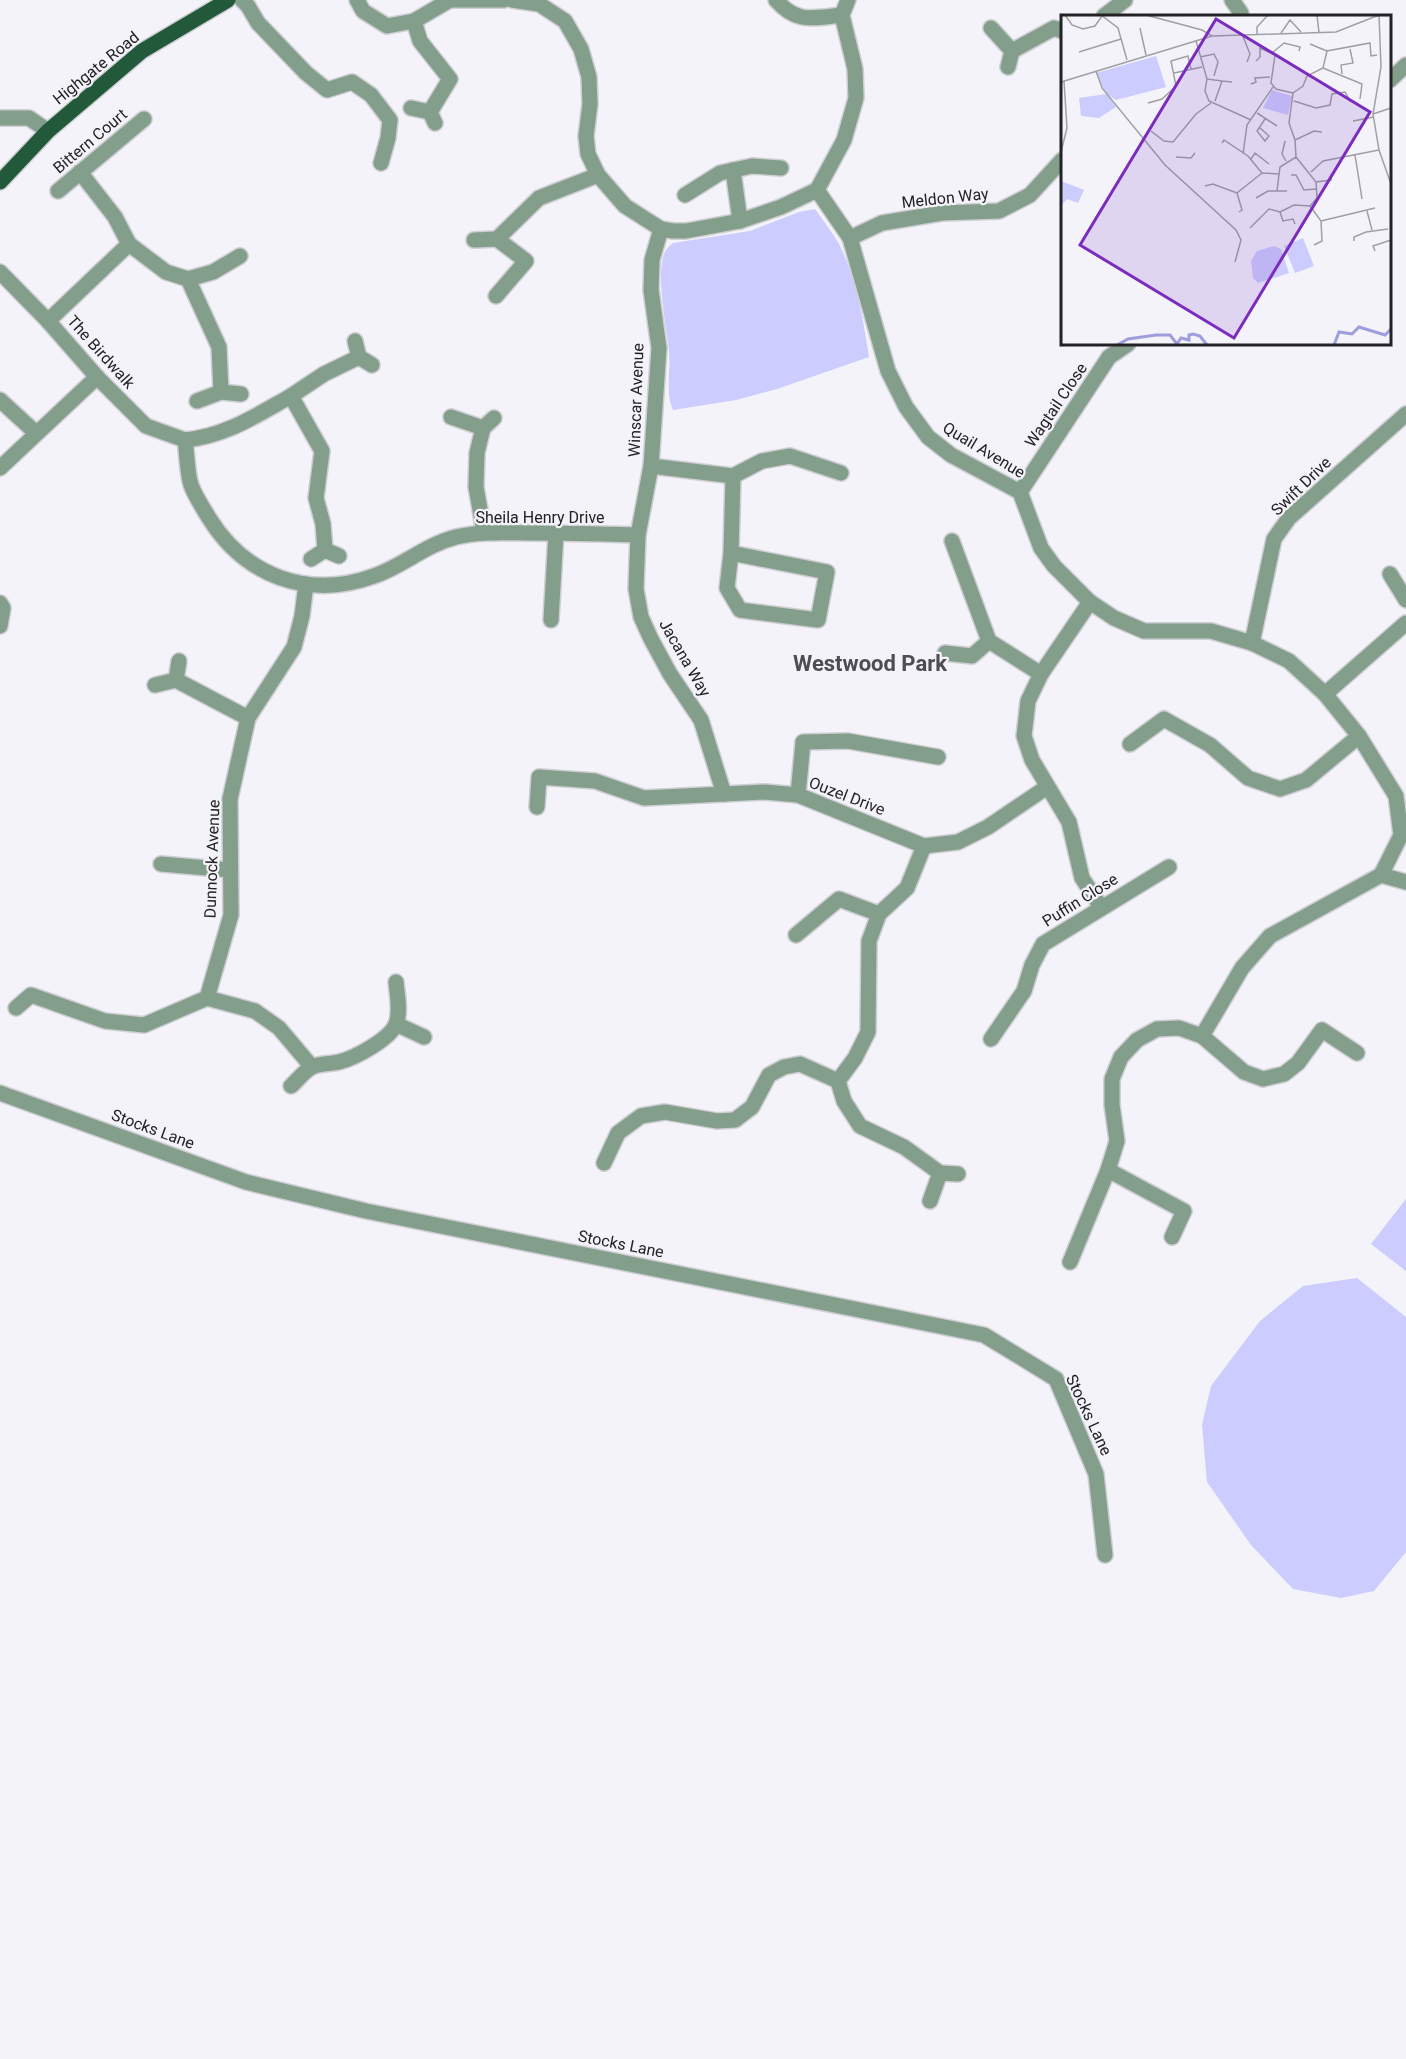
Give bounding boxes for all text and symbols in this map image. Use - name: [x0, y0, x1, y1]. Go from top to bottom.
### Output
- inset map: [1061, 15, 1391, 345]
- street label: Highgate Road: [49, 28, 143, 108]
- street label: Bittern Court: [49, 105, 131, 177]
- street label: Meldon Way: [901, 184, 990, 212]
- street label: The Birdwalk: [63, 312, 139, 393]
- street label: Winscar Avenue: [625, 343, 647, 457]
- street label: Wagtail Close: [1021, 359, 1091, 451]
- street label: Quail Avenue: [939, 418, 1029, 482]
- street label: Swift Drive: [1267, 453, 1335, 519]
- street label: Sheila Henry Drive: [475, 508, 605, 527]
- street label: Jacana Way: [655, 616, 715, 700]
- district label: Westwood Park: [793, 651, 947, 676]
- street label: Ouzel Drive: [806, 773, 888, 819]
- street label: Dunnock Avenue: [200, 799, 224, 919]
- street label: Puffin Close: [1039, 869, 1121, 931]
- street label: Stocks Lane: [109, 1105, 197, 1153]
- street label: Stocks Lane: [576, 1226, 666, 1262]
- street label: Stocks Lane: [1062, 1372, 1116, 1458]

